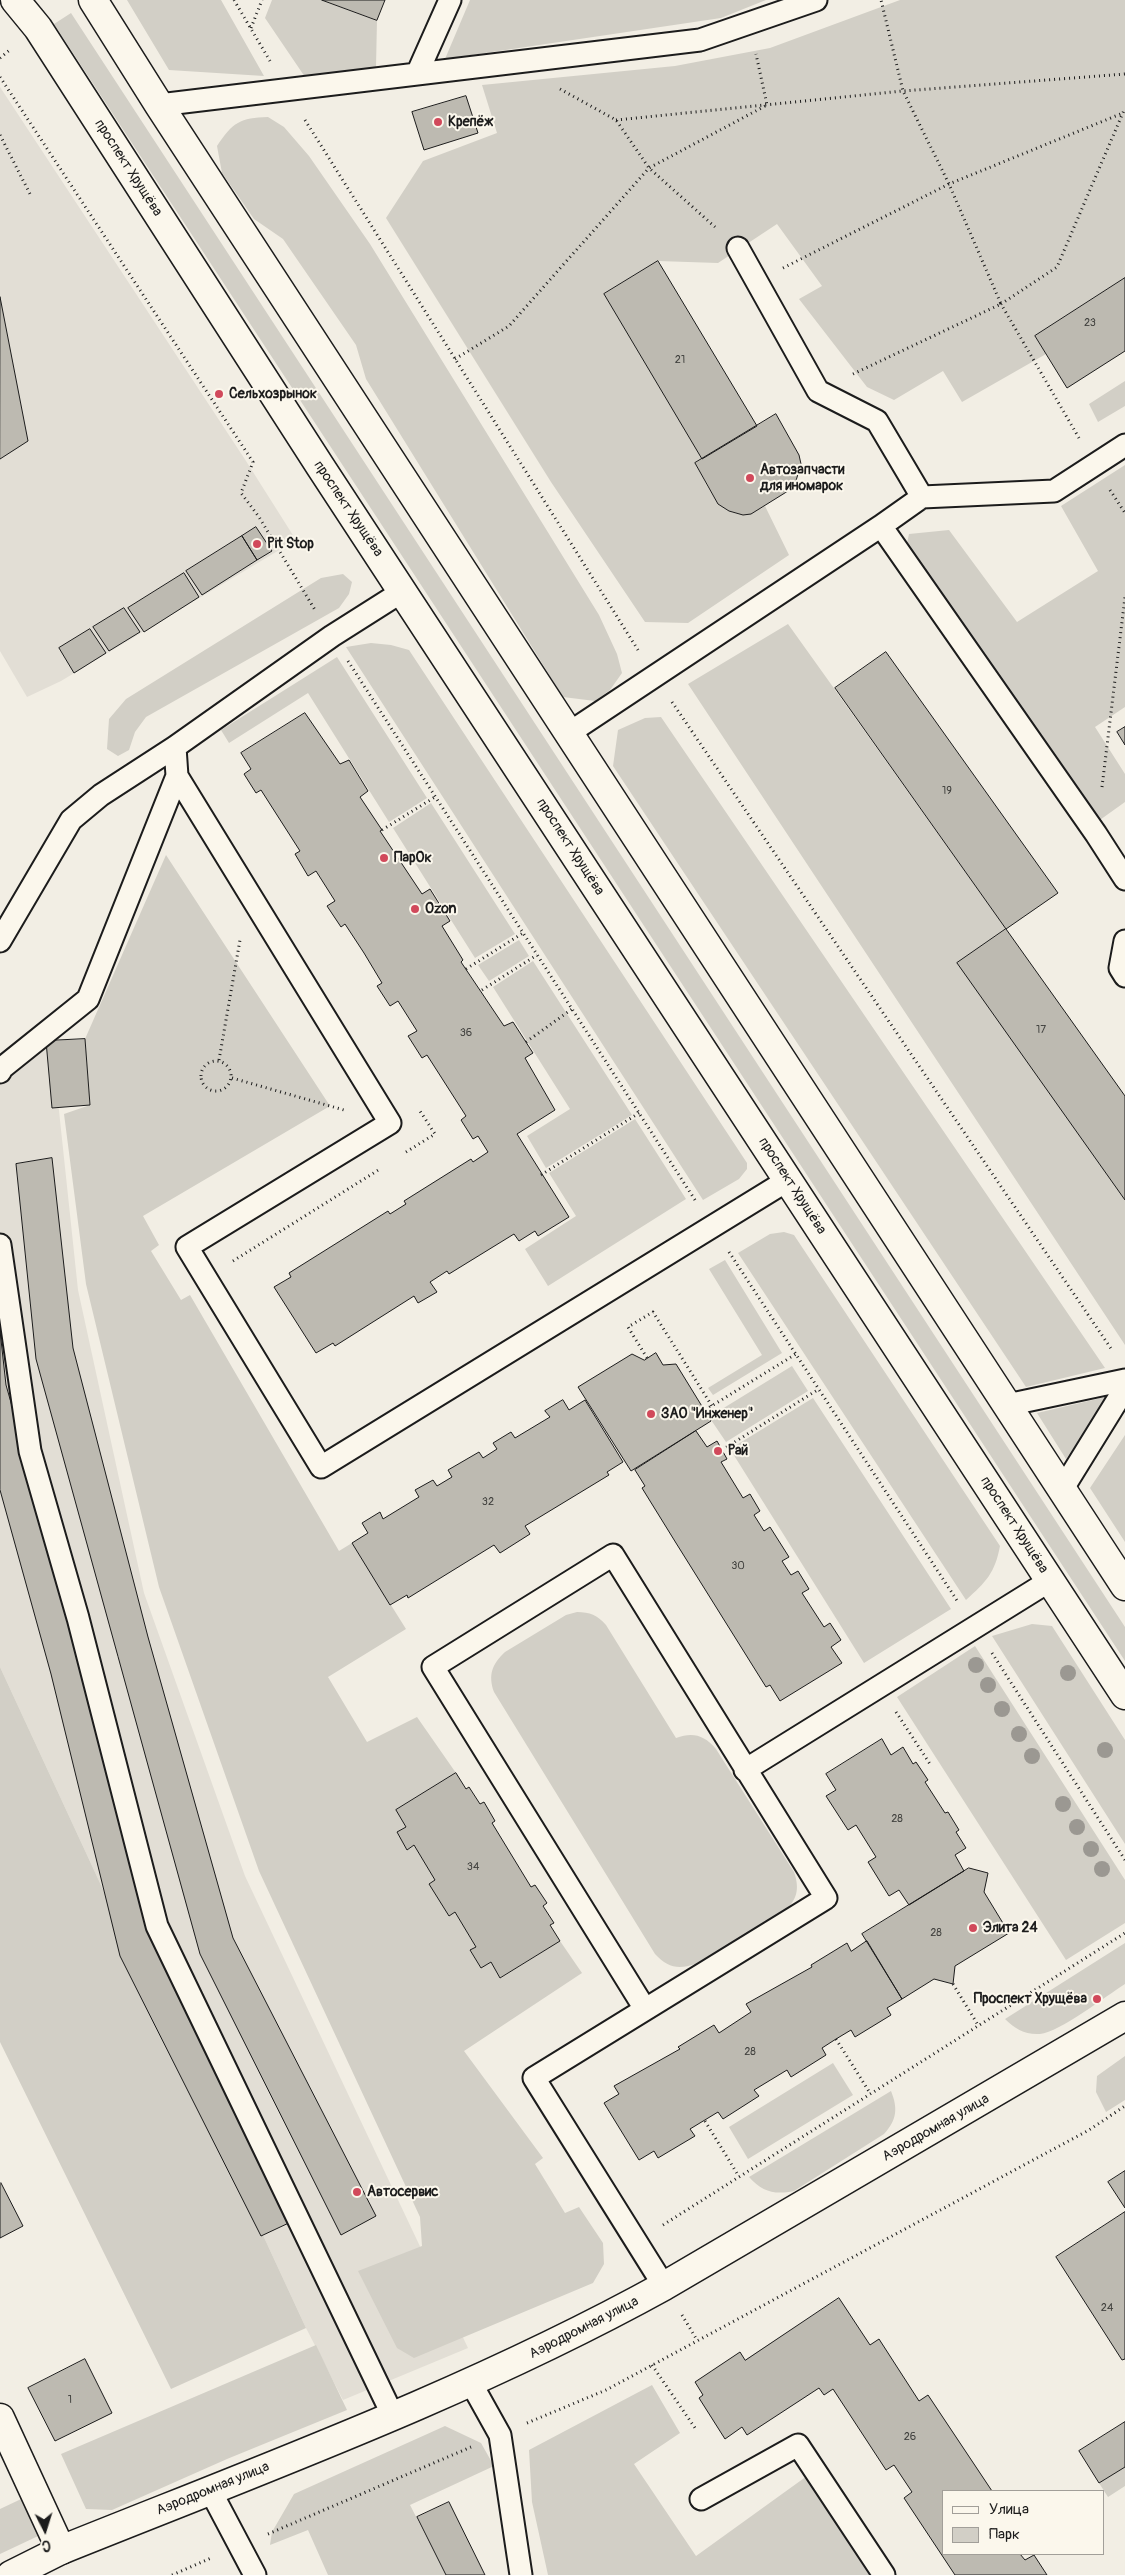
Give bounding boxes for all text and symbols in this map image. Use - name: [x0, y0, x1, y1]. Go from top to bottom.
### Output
- place label: Крепёж: [448, 114, 493, 130]
- street label: проспект Хрущёва: [90, 116, 166, 220]
- marker: Крепёж: [432, 116, 444, 128]
- house number: 23: [1084, 316, 1096, 330]
- house number: 21: [675, 353, 685, 367]
- place label: Сельхозрынок: [229, 386, 317, 402]
- marker: Сельхозрынок: [213, 388, 225, 400]
- street label: проспект Хрущёва: [310, 458, 386, 560]
- place label: Автозапчасти для иномарок: [760, 462, 845, 494]
- marker: Автозапчасти для иномарок: [744, 472, 756, 484]
- place label: Pit Stop: [267, 536, 314, 552]
- marker: Pit Stop: [251, 538, 263, 550]
- house number: 19: [942, 784, 952, 798]
- street label: проспект Хрущёва: [532, 795, 608, 899]
- place label: ПарОк: [394, 850, 432, 866]
- marker: ПарОк: [378, 852, 390, 864]
- place label: Ozon: [425, 901, 456, 917]
- marker: Ozon: [409, 903, 421, 915]
- house number: 17: [1036, 1023, 1046, 1037]
- house number: 36: [460, 1026, 472, 1040]
- street label: проспект Хрущёва: [754, 1134, 830, 1238]
- place label: ЗАО "Инженер": [661, 1406, 754, 1422]
- marker: ЗАО "Инженер": [645, 1408, 657, 1420]
- place label: Рай: [728, 1443, 748, 1459]
- marker: Рай: [712, 1445, 724, 1457]
- street label: проспект Хрущёва: [976, 1473, 1052, 1577]
- house number: 32: [482, 1495, 494, 1509]
- house number: 30: [731, 1559, 745, 1573]
- house number: 28: [891, 1812, 903, 1826]
- house number: 34: [467, 1860, 479, 1874]
- place label: Элита 24: [983, 1920, 1038, 1936]
- marker: Элита 24: [967, 1922, 979, 1934]
- house number: 28: [930, 1926, 942, 1940]
- place label: Проспект Хрущёва: [974, 1991, 1087, 2007]
- marker: Проспект Хрущёва: [1091, 1993, 1103, 2005]
- house number: 28: [744, 2045, 756, 2059]
- street label: Аэродромная улица: [880, 2091, 992, 2165]
- place label: Автосервис: [367, 2184, 438, 2200]
- marker: Автосервис: [351, 2186, 363, 2198]
- street label: Аэродромная улица: [527, 2293, 641, 2363]
- house number: 24: [1101, 2301, 1113, 2315]
- house number: 1: [68, 2393, 72, 2407]
- house number: 26: [904, 2430, 916, 2444]
- street label: Аэродромная улица: [154, 2459, 272, 2519]
- legend: [942, 2490, 1105, 2555]
- text: Улица: [989, 2500, 1029, 2519]
- north arrow: [20, 2505, 70, 2555]
- text: Парк: [989, 2525, 1020, 2544]
- text: С: [41, 2537, 51, 2554]

